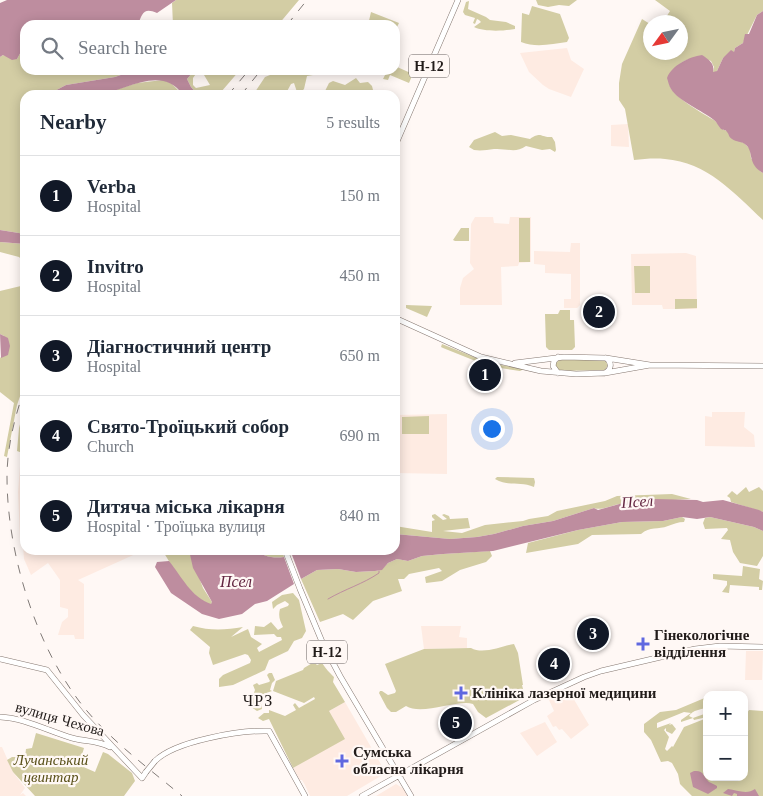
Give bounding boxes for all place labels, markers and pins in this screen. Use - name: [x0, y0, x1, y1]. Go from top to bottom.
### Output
- pin: 2: [583, 293, 615, 331]
- pin: 1: [469, 356, 501, 394]
- pin: 3: [577, 615, 609, 653]
- place label: Гінекологічне відділення: [654, 627, 750, 660]
- marker: Гінекологічне відділення: [636, 637, 650, 651]
- pin: 4: [538, 645, 570, 683]
- place label: Клініка лазерної медицини: [472, 685, 657, 701]
- marker: Клініка лазерної медицини: [454, 686, 468, 700]
- pin: 5: [440, 704, 472, 742]
- place label: Сумська обласна лікарня: [353, 744, 464, 777]
- marker: Сумська обласна лікарня: [335, 754, 349, 768]

